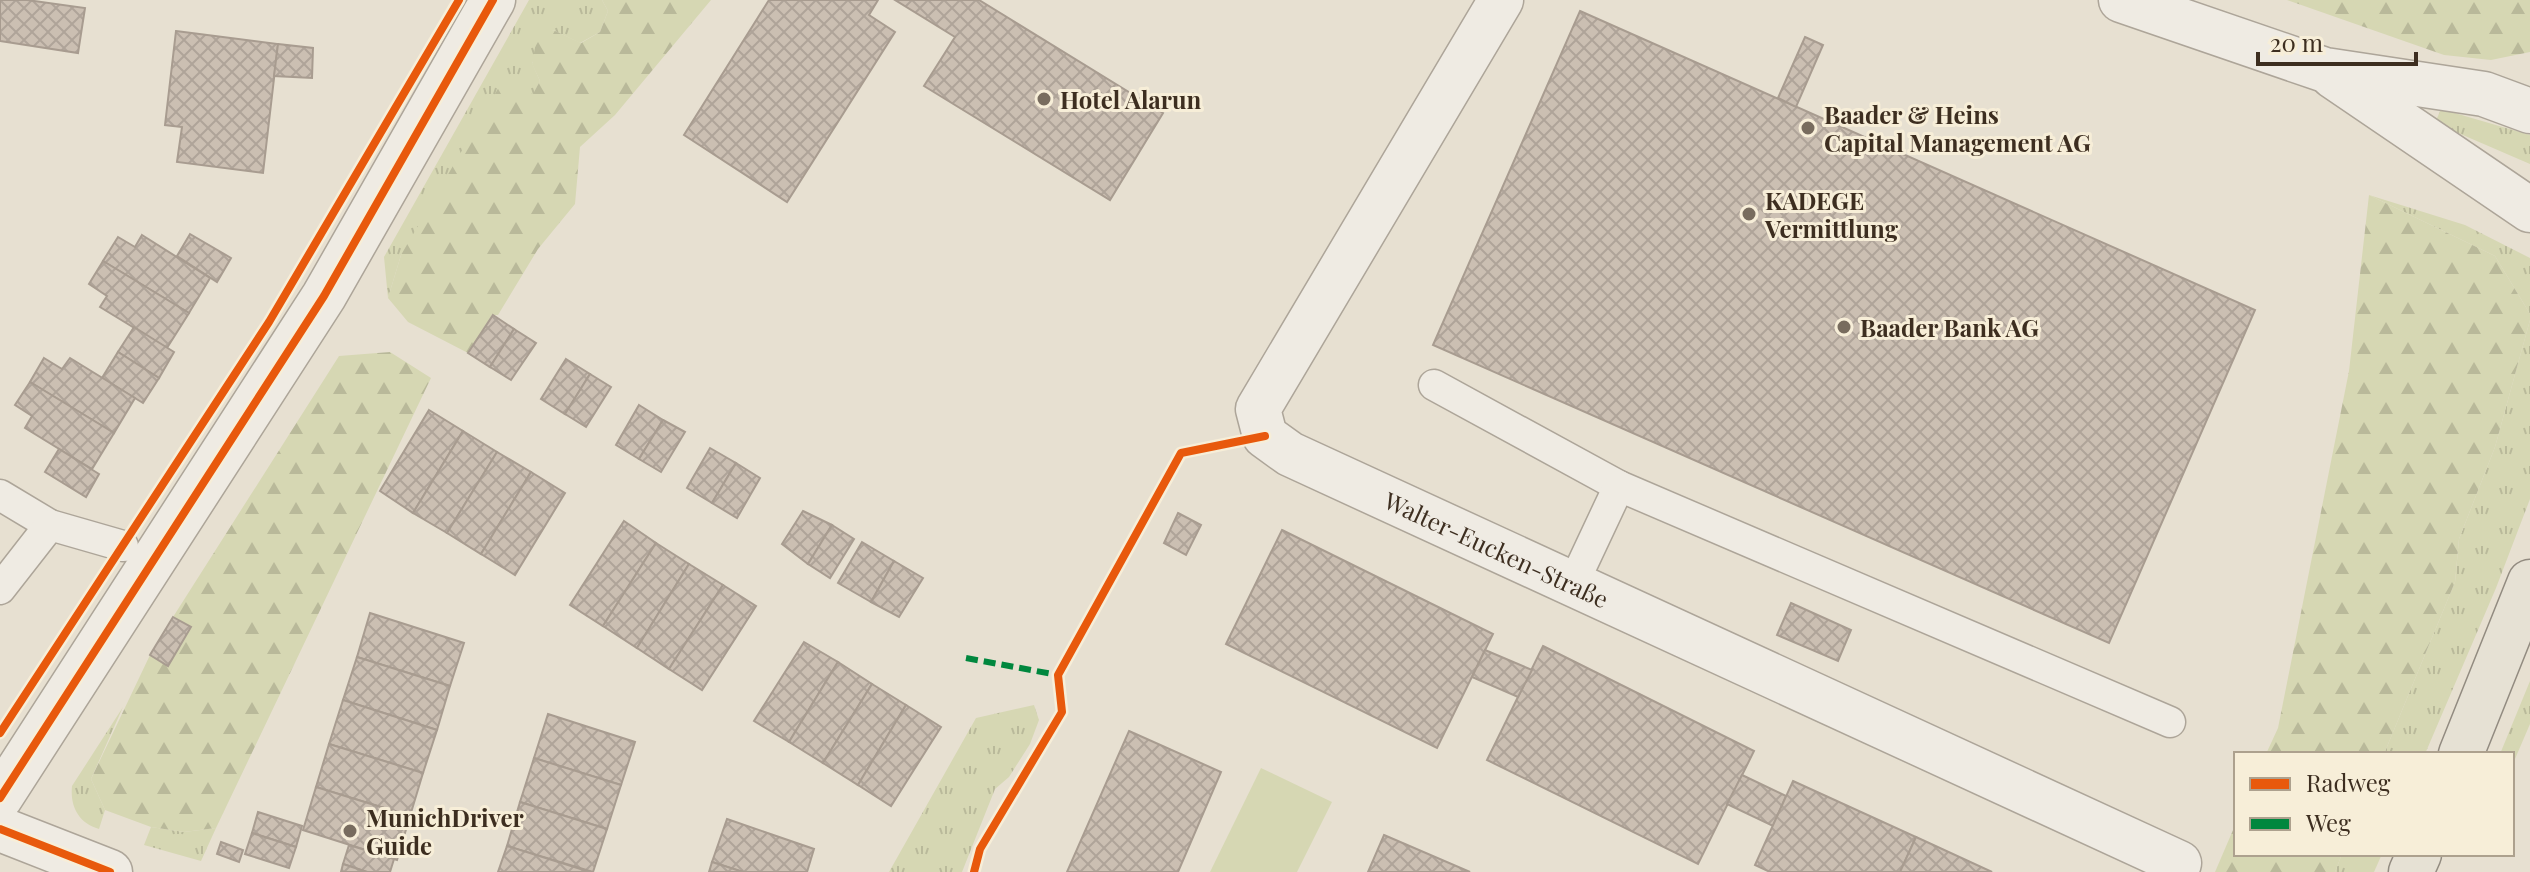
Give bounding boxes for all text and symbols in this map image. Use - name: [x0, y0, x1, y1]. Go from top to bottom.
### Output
- scale bar: [2258, 16, 2416, 66]
- text: 20 m: [2270, 26, 2323, 58]
- place label: Hotel Alarun: [1060, 83, 1202, 115]
- marker: Hotel Alarun: [1035, 90, 1053, 108]
- place label: Baader & Heins Capital Management AG: [1824, 98, 2091, 158]
- marker: Baader & Heins Capital Management AG: [1799, 119, 1817, 137]
- place label: KADEGE Vermittlung: [1764, 184, 1899, 244]
- marker: KADEGE Vermittlung: [1740, 205, 1758, 223]
- place label: Baader Bank AG: [1860, 311, 2039, 343]
- marker: Baader Bank AG: [1835, 318, 1853, 336]
- street label: Walter-Eucken-Straße: [1379, 483, 1614, 614]
- legend: [2234, 752, 2514, 856]
- text: Radweg: [2306, 766, 2391, 798]
- place label: MunichDriver Guide: [366, 801, 524, 861]
- text: Weg: [2305, 806, 2351, 838]
- marker: MunichDriver Guide: [341, 822, 359, 840]

